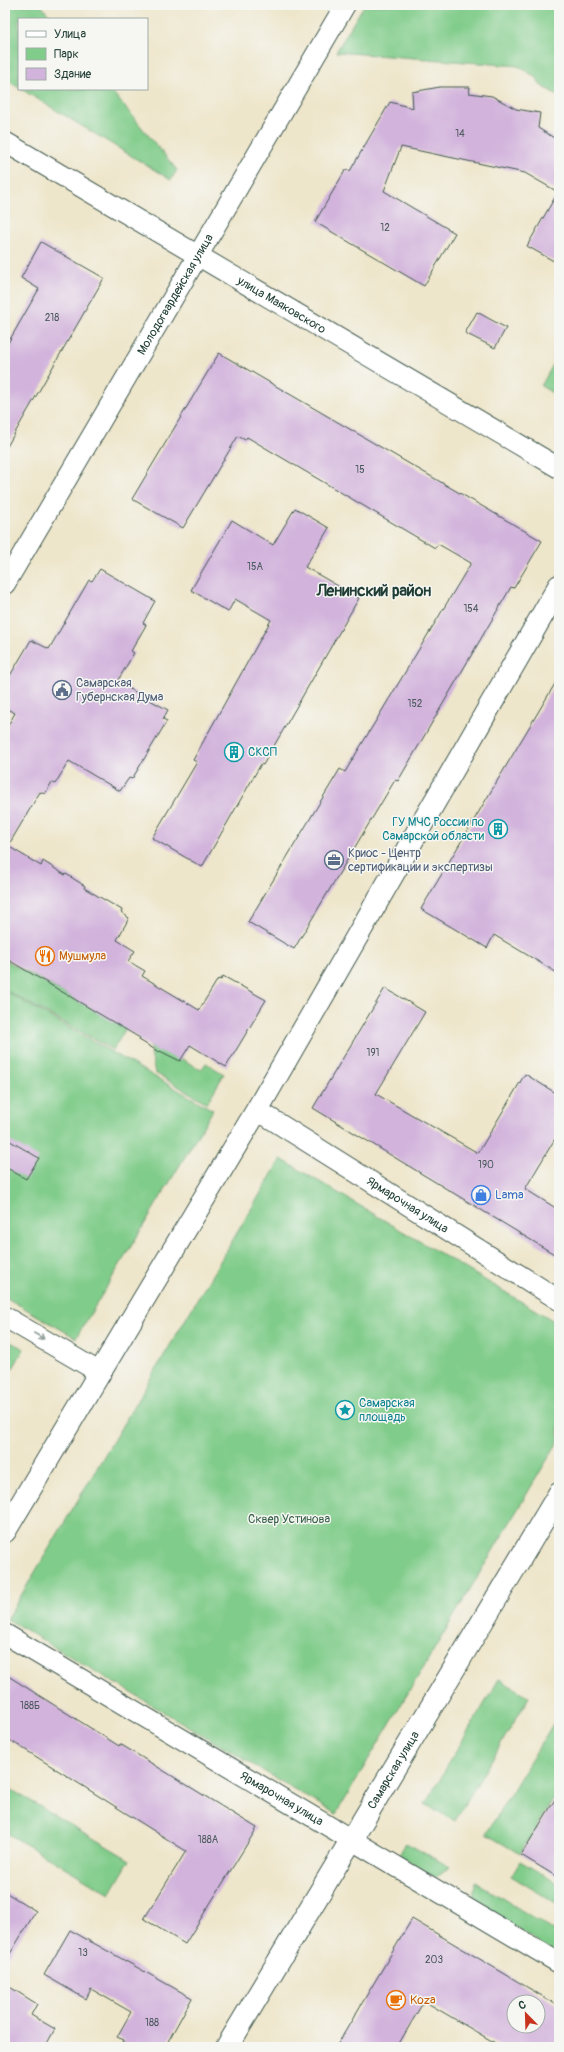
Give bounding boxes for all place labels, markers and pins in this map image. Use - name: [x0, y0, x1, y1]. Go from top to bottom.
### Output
- place label: Самарская Губернская Дума: [76, 676, 164, 705]
- public building icon: Самарская Губернская Дума: [51, 679, 73, 701]
- building icon: СКСП: [223, 741, 245, 763]
- place label: СКСП: [248, 745, 277, 760]
- place label: ГУ МЧС России по Самарской области: [382, 815, 485, 844]
- building icon: ГУ МЧС России по Самарской области: [487, 818, 509, 840]
- place label: Криос - Центр сертификации и экспертизы: [348, 846, 493, 875]
- office icon: Криос - Центр сертификации и экспертизы: [323, 849, 345, 871]
- restaurant icon: Мушмула: [34, 945, 56, 967]
- place label: Мушмула: [59, 949, 107, 964]
- shop icon: Lama: [470, 1184, 492, 1206]
- place label: Lama: [495, 1188, 524, 1203]
- place label: Самарская площадь: [359, 1396, 415, 1425]
- place icon: Самарская площадь: [334, 1399, 356, 1421]
- cafe icon: Koza: [385, 1989, 407, 2011]
- place label: Koza: [410, 1993, 436, 2008]

